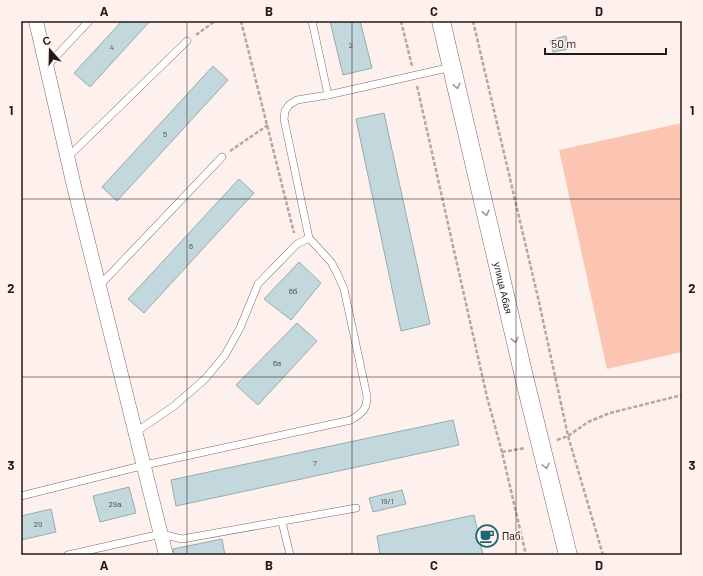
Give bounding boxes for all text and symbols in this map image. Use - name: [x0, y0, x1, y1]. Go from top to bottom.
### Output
- text: A: [100, 3, 109, 19]
- text: B: [265, 3, 273, 19]
- text: C: [430, 3, 438, 19]
- text: D: [595, 3, 603, 19]
- north arrow: [30, 30, 70, 70]
- scale bar: [545, 30, 666, 56]
- text: С: [40, 33, 52, 48]
- text: 50 m: [551, 36, 576, 50]
- house number: 2: [349, 40, 353, 50]
- house number: 4: [110, 42, 114, 52]
- one-way arrow: [452, 83, 460, 89]
- text: 1: [9, 102, 13, 118]
- text: 1: [690, 102, 694, 118]
- house number: 5: [163, 129, 167, 139]
- one-way arrow: [481, 209, 490, 216]
- house number: 6: [189, 241, 193, 251]
- street label: улица Абая: [491, 261, 515, 315]
- text: 2: [7, 280, 15, 296]
- text: 2: [688, 280, 696, 296]
- house number: 6б: [289, 286, 298, 296]
- one-way arrow: [511, 336, 519, 343]
- house number: 6a: [273, 358, 281, 368]
- text: 3: [7, 457, 15, 473]
- text: 3: [688, 457, 696, 473]
- house number: 7: [313, 458, 317, 468]
- one-way arrow: [541, 463, 549, 469]
- house number: 19/1: [381, 496, 394, 506]
- house number: 29а: [109, 499, 122, 509]
- house number: 29: [34, 519, 42, 529]
- cafe icon: Паб: [474, 523, 500, 549]
- place label: Паб: [502, 530, 521, 542]
- text: A: [100, 557, 109, 573]
- text: B: [265, 557, 273, 573]
- text: C: [430, 557, 438, 573]
- text: D: [595, 557, 603, 573]

